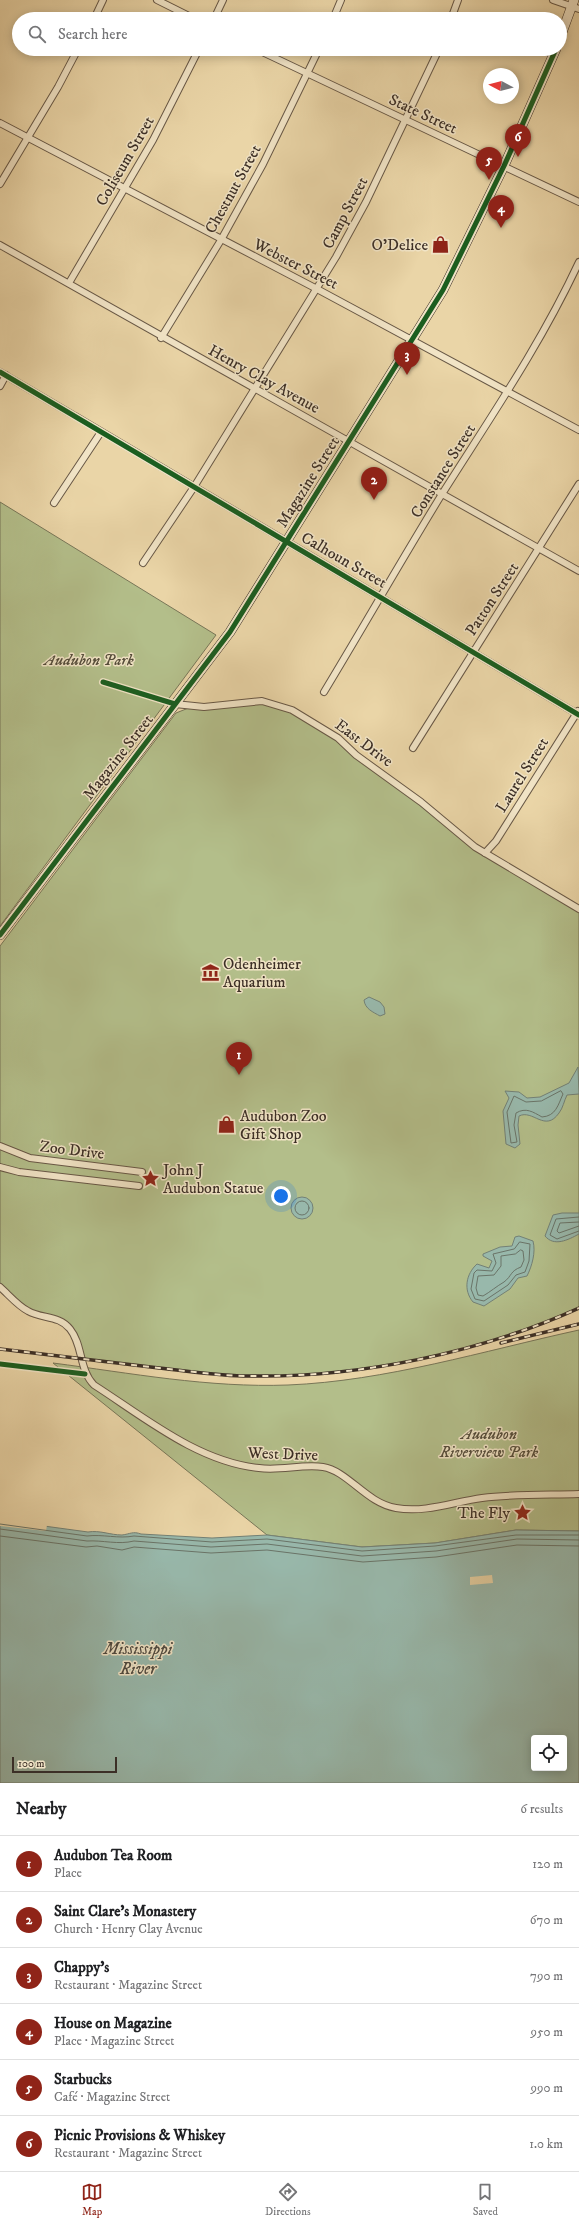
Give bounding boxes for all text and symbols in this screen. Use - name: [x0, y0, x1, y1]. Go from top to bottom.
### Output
- search box: [12, 12, 567, 56]
- icon: search: [26, 23, 48, 45]
- text: Search here: [58, 25, 127, 44]
- north arrow: [483, 68, 519, 104]
- street label: State Street: [386, 89, 460, 139]
- street label: Coliseum Street: [91, 113, 159, 209]
- pin: 6: [505, 124, 531, 157]
- street label: Chestnut Street: [200, 141, 266, 237]
- pin: 5: [476, 147, 502, 180]
- street label: Camp Street: [318, 174, 372, 252]
- pin: 4: [488, 195, 514, 228]
- street label: Webster Street: [249, 234, 342, 294]
- place label: O'Delice: [372, 235, 428, 255]
- shop icon: O'Delice: [431, 235, 451, 255]
- street label: Henry Clay Avenue: [205, 340, 324, 418]
- pin: 3: [394, 342, 420, 375]
- street label: Constance Street: [406, 420, 480, 522]
- street label: Magazine Street: [272, 433, 344, 531]
- pin: 2: [361, 467, 387, 500]
- street label: Calhoun Street: [298, 527, 390, 593]
- street label: Patton Street: [461, 558, 523, 640]
- park label: Audubon Park: [42, 650, 134, 670]
- street label: Magazine Street: [78, 710, 158, 804]
- street label: East Drive: [331, 715, 397, 772]
- street label: Laurel Street: [491, 734, 553, 816]
- place label: Odenheimer Aquarium: [223, 954, 301, 992]
- museum icon: Odenheimer Aquarium: [200, 963, 220, 983]
- pin: 1: [226, 1042, 252, 1075]
- place label: Audubon Zoo Gift Shop: [240, 1106, 327, 1144]
- shop icon: Audubon Zoo Gift Shop: [217, 1115, 237, 1135]
- street label: Zoo Drive: [39, 1136, 106, 1164]
- place label: John J Audubon Statue: [161, 1160, 264, 1198]
- place icon: John J Audubon Statue: [140, 1169, 160, 1189]
- your location: [271, 1186, 291, 1206]
- park label: Audubon Riverview Park: [439, 1424, 539, 1462]
- street label: West Drive: [247, 1443, 319, 1465]
- place label: The Fly: [457, 1503, 510, 1523]
- place icon: The Fly: [513, 1503, 533, 1523]
- water label: Mississippi River: [103, 1638, 174, 1680]
- map controls: [531, 1735, 567, 1771]
- button: locate: [531, 1735, 567, 1771]
- scale bar: [12, 1755, 117, 1774]
- text: 100 m: [18, 1757, 44, 1771]
- text: Nearby: [16, 1798, 66, 1820]
- text: 6 results: [520, 1801, 563, 1817]
- text: Audubon Tea Room: [54, 1846, 172, 1865]
- text: 1: [27, 1856, 31, 1872]
- text: 120 m: [532, 1856, 563, 1872]
- text: Place: [54, 1865, 82, 1881]
- text: Saint Clare's Monastery: [54, 1902, 196, 1921]
- text: 2: [26, 1912, 32, 1928]
- text: 670 m: [530, 1912, 563, 1928]
- text: Church · Henry Clay Avenue: [54, 1921, 203, 1937]
- text: Chappy's: [54, 1958, 109, 1977]
- text: 3: [27, 1968, 31, 1984]
- text: 790 m: [530, 1968, 563, 1984]
- text: Restaurant · Magazine Street: [54, 1977, 202, 1993]
- text: House on Magazine: [54, 2014, 172, 2033]
- text: 4: [25, 2024, 33, 2040]
- text: 950 m: [531, 2024, 563, 2040]
- text: Place · Magazine Street: [54, 2033, 175, 2049]
- text: Starbucks: [54, 2070, 112, 2089]
- text: 5: [26, 2080, 32, 2096]
- text: 990 m: [530, 2080, 563, 2096]
- text: Café · Magazine Street: [54, 2089, 170, 2105]
- text: Picnic Provisions & Whiskey: [54, 2126, 225, 2145]
- text: 6: [26, 2136, 32, 2152]
- text: 1.0 km: [529, 2136, 563, 2152]
- text: Restaurant · Magazine Street: [54, 2145, 202, 2161]
- tab: Map: [81, 2181, 103, 2219]
- tab: Directions: [265, 2181, 311, 2219]
- tab: Saved: [473, 2181, 498, 2219]

